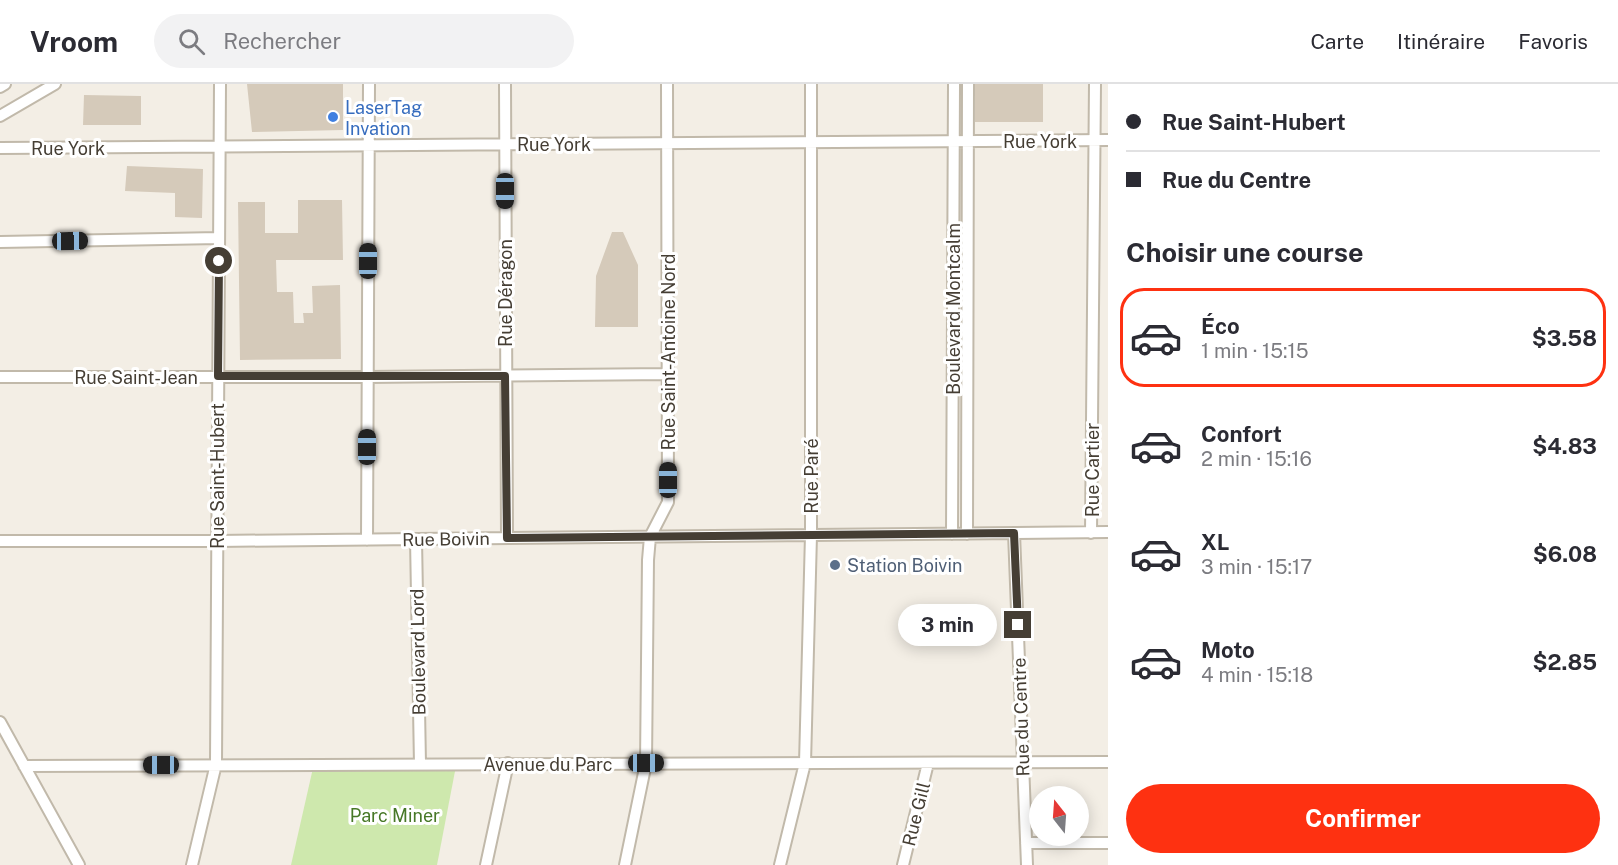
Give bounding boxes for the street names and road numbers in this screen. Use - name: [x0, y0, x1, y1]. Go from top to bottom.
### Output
- street label: Rue York: [1003, 131, 1077, 152]
- street label: Rue York: [517, 134, 591, 155]
- street label: Rue York: [31, 138, 105, 159]
- street label: Boulevard Montcalm: [943, 223, 964, 395]
- street label: Rue Déragon: [495, 239, 516, 347]
- street label: Rue Saint-Antoine Nord: [658, 254, 679, 450]
- street label: Rue Saint-Jean: [74, 367, 198, 388]
- street label: Rue Saint-Hubert: [207, 403, 228, 549]
- street label: Rue Cartier: [1082, 423, 1103, 517]
- street label: Rue Paré: [801, 438, 822, 514]
- street label: Rue Boivin: [402, 528, 490, 550]
- street label: Boulevard Lord: [406, 589, 430, 715]
- street label: Rue du Centre: [1008, 657, 1034, 777]
- street label: Avenue du Parc: [483, 754, 613, 775]
- street label: Rue Gill: [898, 780, 934, 848]

